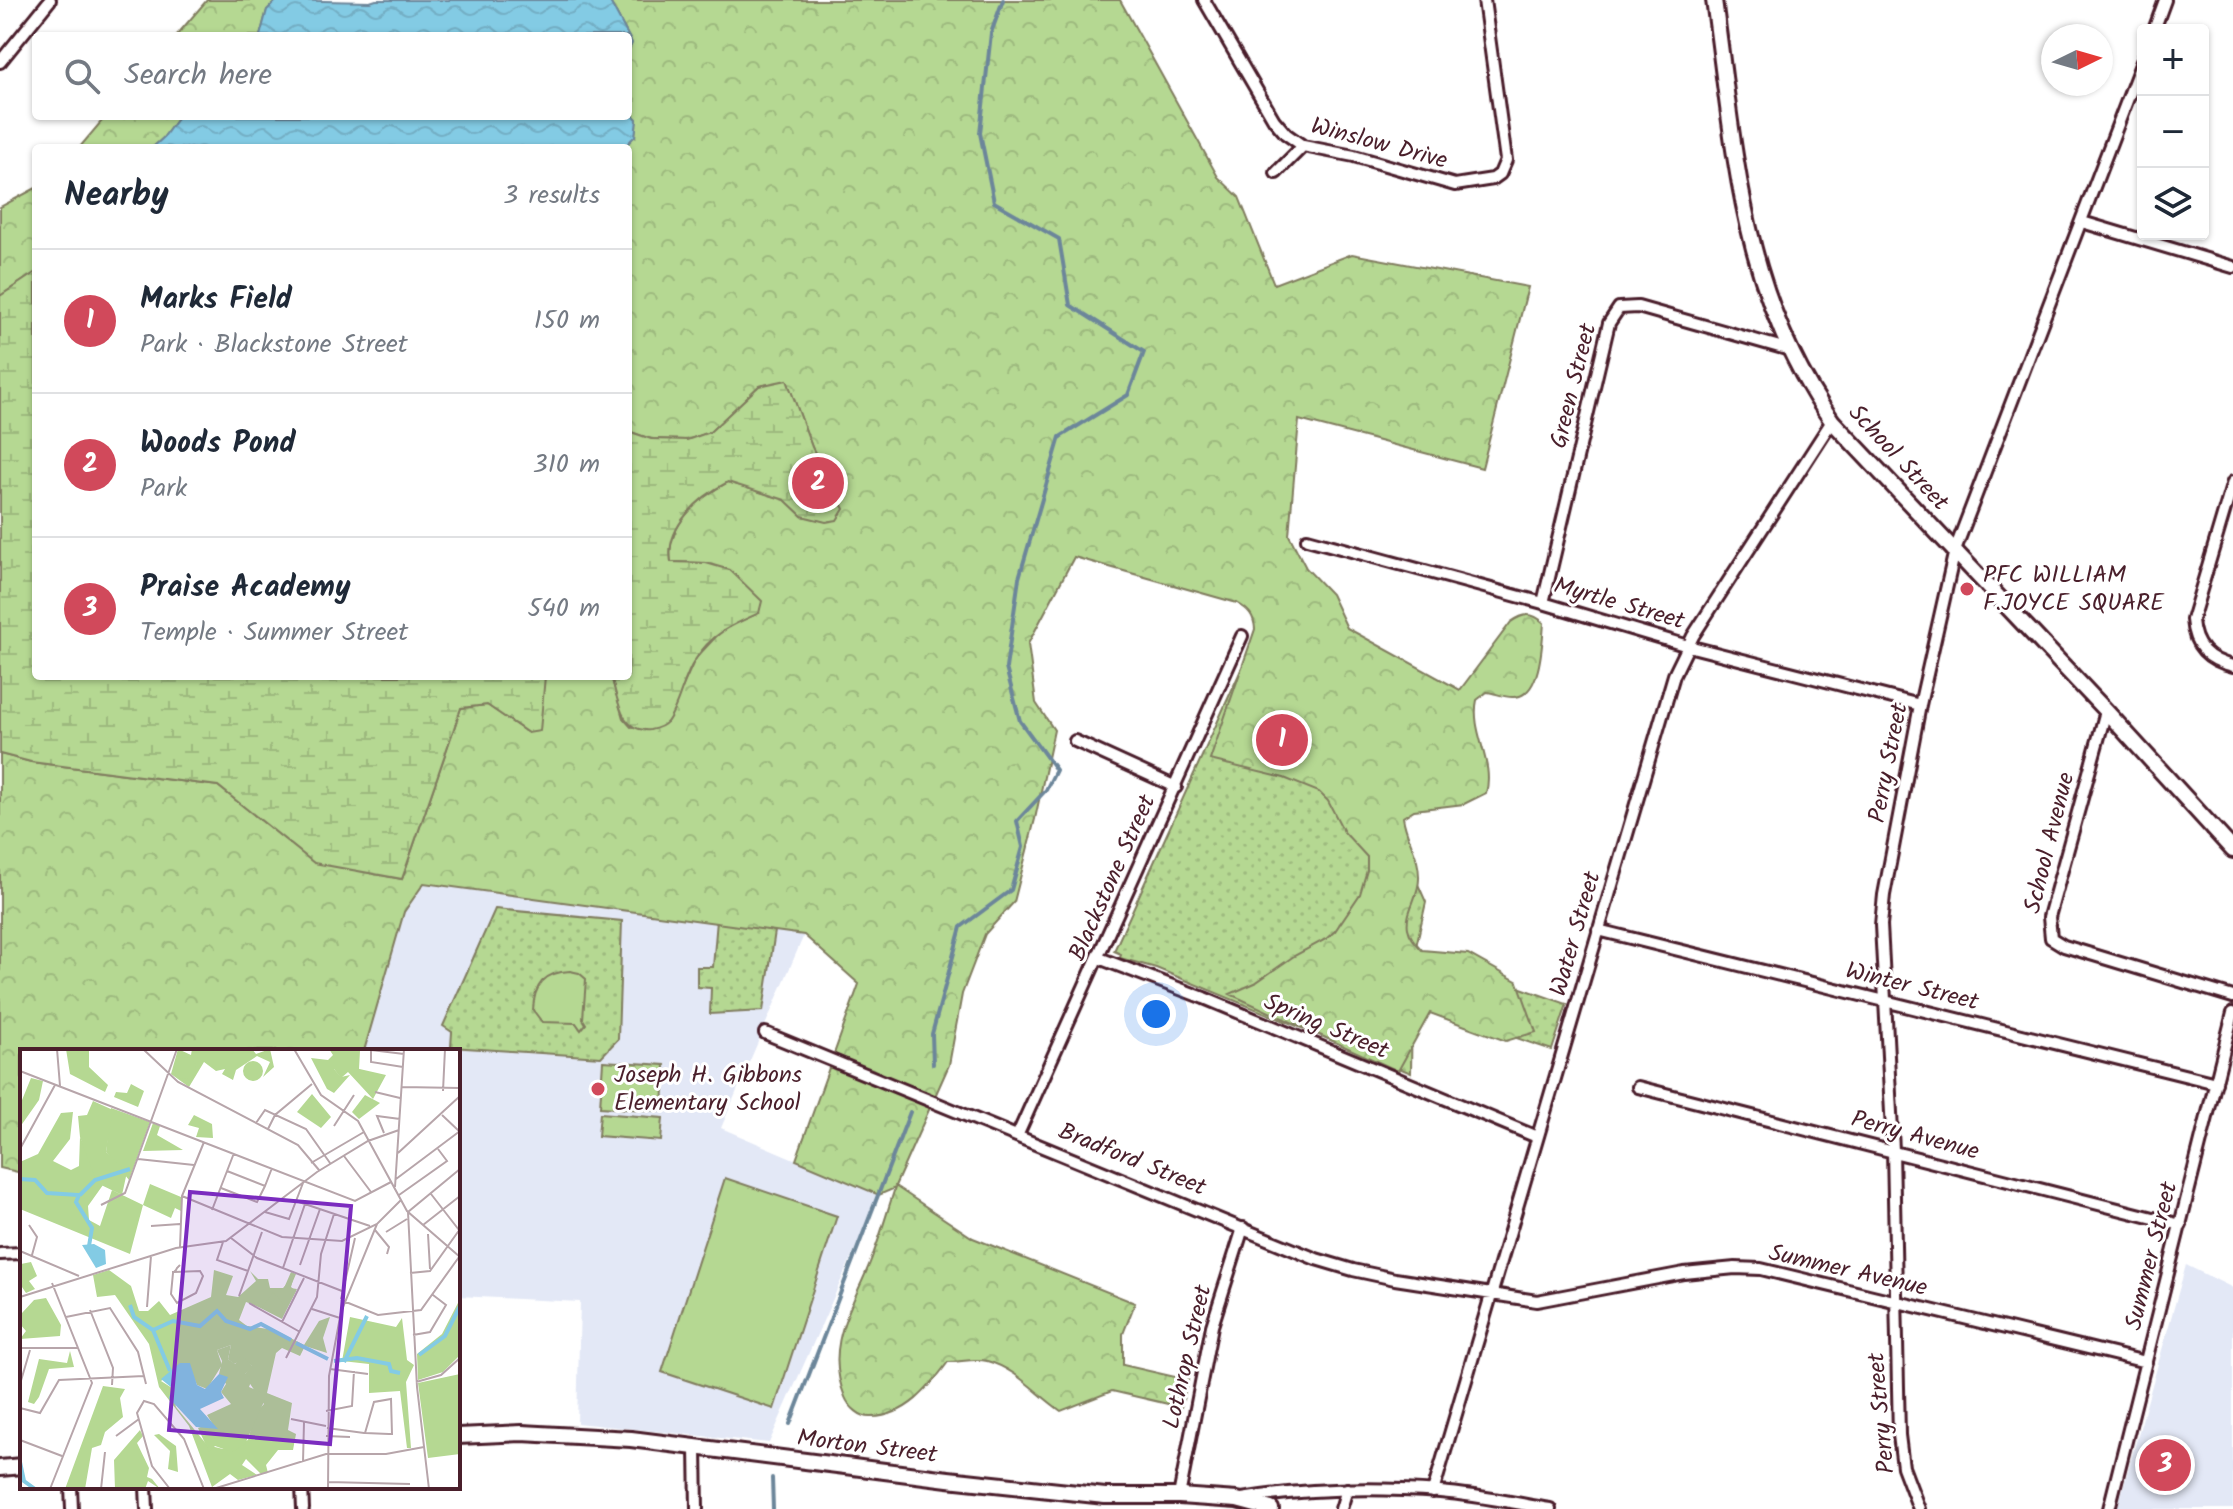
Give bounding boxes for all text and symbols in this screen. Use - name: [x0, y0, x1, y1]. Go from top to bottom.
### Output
- north arrow: [2041, 24, 2113, 96]
- map controls: [2137, 24, 2209, 240]
- button: +: [2137, 24, 2209, 96]
- search box: [32, 32, 632, 120]
- text: Search here: [124, 52, 272, 100]
- icon: search: [60, 54, 104, 98]
- button: −: [2137, 96, 2209, 168]
- street label: Winslow Drive: [1306, 107, 1452, 181]
- button: layers: [2137, 168, 2209, 240]
- text: Nearby: [64, 169, 169, 223]
- text: 3 results: [503, 175, 600, 217]
- text: Marks Field: [140, 276, 292, 324]
- text: 1: [86, 300, 94, 342]
- text: 150 m: [534, 300, 600, 342]
- street label: Green Street: [1540, 319, 1609, 453]
- text: Park · Blackstone Street: [140, 324, 408, 366]
- street label: School Street: [1838, 396, 1959, 521]
- text: Woods Pond: [140, 420, 296, 468]
- text: 2: [82, 444, 98, 486]
- text: 310 m: [533, 444, 600, 486]
- pin: 2: [792, 453, 844, 513]
- text: Park: [140, 468, 187, 510]
- place label: PFC WILLIAM F.JOYCE SQUARE: [1983, 556, 2165, 623]
- text: Praise Academy: [140, 564, 350, 612]
- street label: Myrtle Street: [1549, 567, 1690, 641]
- marker: PFC WILLIAM F.JOYCE SQUARE: [1958, 580, 1976, 598]
- text: 3: [83, 588, 97, 630]
- text: 540 m: [528, 588, 600, 630]
- text: Temple · Summer Street: [140, 612, 408, 654]
- street label: Perry Street: [1858, 699, 1920, 826]
- pin: 1: [1256, 710, 1308, 770]
- street label: School Avenue: [2014, 768, 2086, 918]
- street label: Blackstone Street: [1059, 788, 1167, 968]
- street label: Water Street: [1540, 866, 1613, 1001]
- street label: Winter Street: [1841, 952, 1983, 1023]
- street label: Spring Street: [1257, 983, 1395, 1071]
- your location: [1136, 994, 1176, 1034]
- inset map: [20, 1049, 460, 1489]
- place label: Joseph H. Gibbons Elementary School: [614, 1056, 802, 1123]
- marker: Joseph H. Gibbons Elementary School: [589, 1080, 607, 1098]
- street label: Perry Avenue: [1847, 1100, 1984, 1172]
- street label: Bradford Street: [1052, 1113, 1213, 1208]
- street label: Summer Street: [2115, 1177, 2189, 1334]
- street label: Summer Avenue: [1765, 1234, 1931, 1308]
- street label: Lothrop Street: [1152, 1280, 1224, 1433]
- street label: Perry Street: [1857, 1350, 1907, 1475]
- street label: Morton Street: [795, 1419, 940, 1475]
- pin: 3: [2139, 1435, 2191, 1495]

